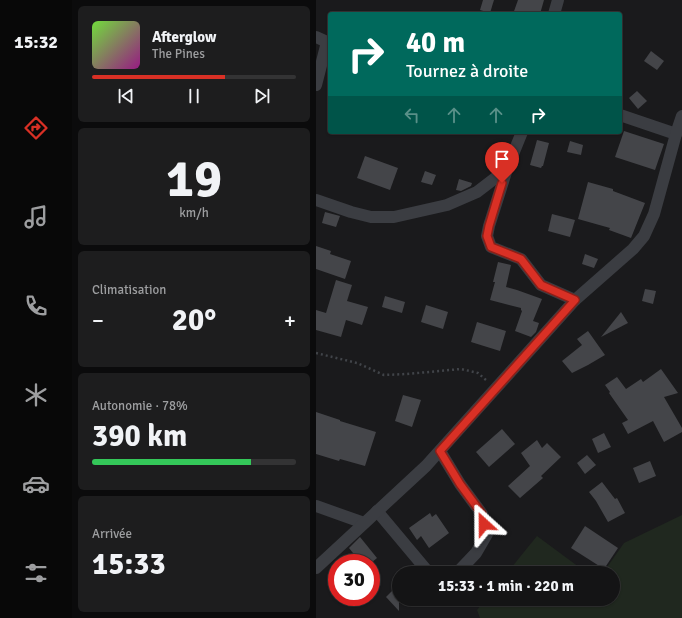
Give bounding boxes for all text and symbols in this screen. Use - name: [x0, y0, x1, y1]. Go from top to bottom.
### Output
- text: 40 m: [406, 26, 465, 60]
- text: Afterglow: [152, 28, 216, 46]
- icon: right: [340, 28, 392, 80]
- text: 15:32: [14, 31, 58, 53]
- text: The Pines: [152, 46, 205, 62]
- text: Tournez à droite: [406, 60, 528, 82]
- icon: previous: [115, 85, 137, 107]
- icon: pause: [183, 85, 205, 107]
- icon: next: [251, 85, 273, 107]
- icon: left: [401, 104, 423, 126]
- icon: ahead: [443, 104, 465, 126]
- icon: ahead: [485, 104, 507, 126]
- icon: right: [527, 104, 549, 126]
- icon: directions: [22, 114, 50, 142]
- pin: [485, 142, 519, 183]
- text: 19: [166, 147, 222, 211]
- icon: arrive: [491, 148, 513, 170]
- icon: music: [22, 203, 50, 231]
- text: km/h: [179, 205, 209, 221]
- text: Climatisation: [92, 282, 166, 298]
- icon: phone: [22, 292, 50, 320]
- text: 20°: [172, 302, 216, 339]
- text: −: [92, 307, 104, 334]
- text: +: [284, 307, 296, 334]
- icon: climate: [22, 381, 50, 409]
- text: Autonomie · 78%: [92, 398, 188, 414]
- text: 390 km: [92, 418, 187, 455]
- icon: car: [22, 470, 50, 498]
- position arrow: [463, 503, 505, 545]
- text: Arrivée: [92, 526, 132, 542]
- text: 15:33: [92, 546, 166, 583]
- speed limit sign: 30: [328, 554, 380, 606]
- icon: filters: [22, 559, 50, 587]
- text: 15:33 · 1 min · 220 m: [438, 577, 574, 595]

